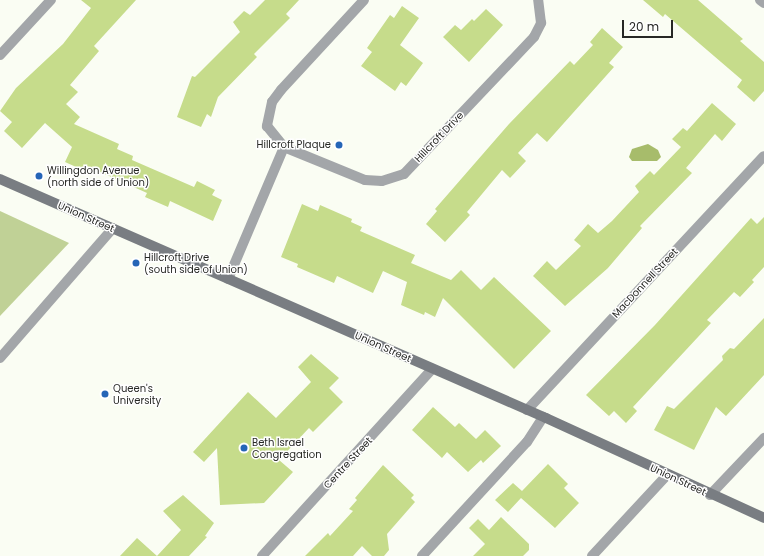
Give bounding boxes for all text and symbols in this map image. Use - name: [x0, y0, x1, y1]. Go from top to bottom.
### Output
- scale bar: [624, 12, 675, 38]
- text: 20 m: [629, 18, 659, 35]
- street label: Hillcroft Drive: [412, 109, 466, 165]
- place label: Hillcroft Plaque: [257, 139, 331, 151]
- marker: Hillcroft Plaque: [334, 140, 344, 150]
- place label: Willingdon Avenue (north side of Union): [47, 164, 149, 188]
- marker: Willingdon Avenue (north side of Union): [34, 171, 44, 181]
- street label: Union Street: [56, 199, 116, 235]
- street label: MacDonnell Street: [610, 246, 680, 320]
- place label: Hillcroft Drive (south side of Union): [144, 251, 248, 274]
- marker: Hillcroft Drive (south side of Union): [131, 258, 141, 268]
- street label: Union Street: [353, 329, 413, 365]
- place label: Queen's University: [113, 382, 161, 406]
- marker: Queen's University: [100, 389, 110, 399]
- street label: Centre Street: [321, 435, 375, 491]
- place label: Beth Israel Congregation: [252, 436, 322, 460]
- marker: Beth Israel Congregation: [239, 443, 249, 453]
- street label: Union Street: [648, 462, 708, 498]

